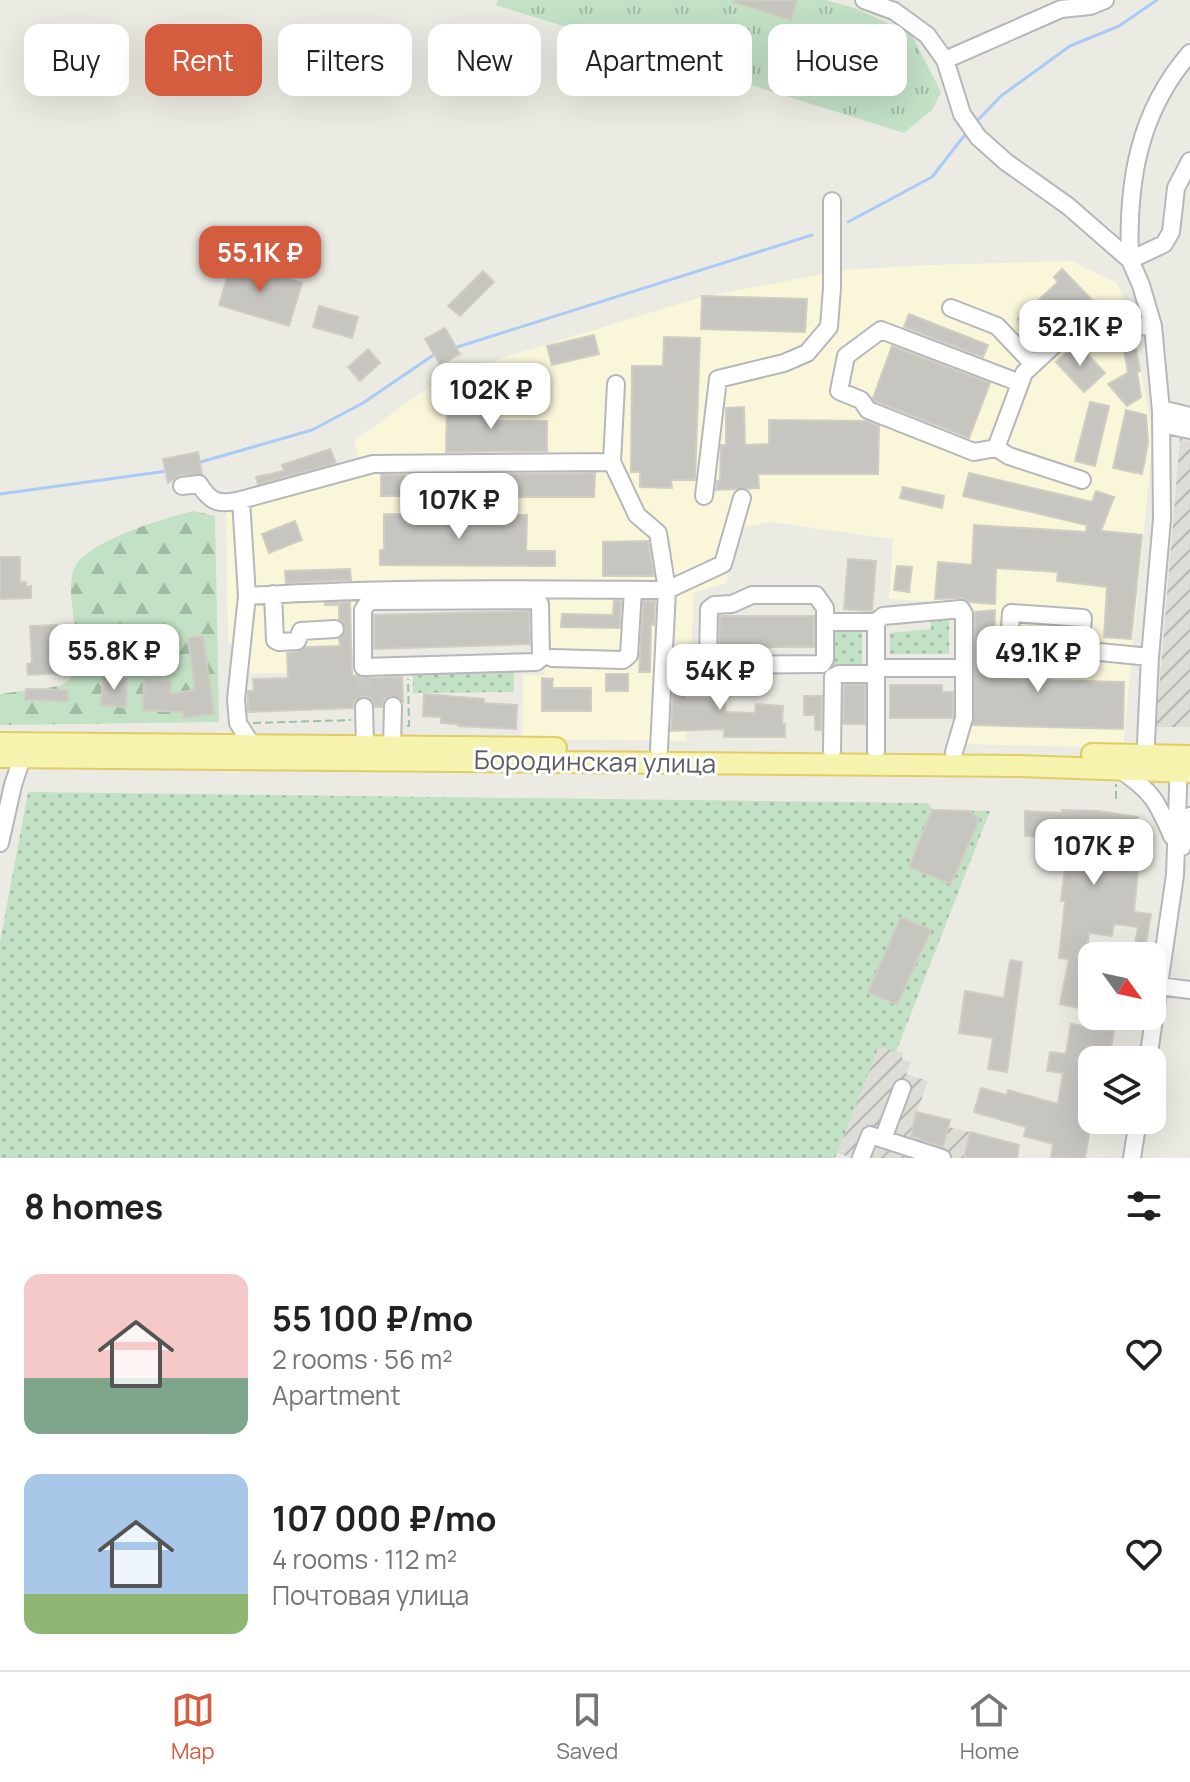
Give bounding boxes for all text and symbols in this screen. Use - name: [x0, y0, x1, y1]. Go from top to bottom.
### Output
- chip: Buy: [24, 24, 129, 96]
- chip: Rent: [145, 24, 262, 96]
- chip: Filters: [278, 24, 412, 96]
- chip: New: [428, 24, 541, 96]
- chip: Apartment: [557, 24, 752, 96]
- chip: House: [768, 24, 907, 96]
- pin: 55.1K ₽: [186, 226, 334, 294]
- text: 55.1K ₽: [217, 234, 303, 270]
- pin: 52.1K ₽: [1006, 300, 1154, 368]
- text: 52.1K ₽: [1037, 308, 1123, 344]
- pin: 102K ₽: [426, 363, 556, 431]
- text: 102K ₽: [449, 371, 533, 407]
- pin: 107K ₽: [394, 473, 524, 541]
- text: 107K ₽: [418, 481, 500, 517]
- pin: 55.8K ₽: [40, 624, 188, 692]
- pin: 49.1K ₽: [964, 626, 1112, 694]
- text: 55.8K ₽: [67, 632, 161, 668]
- text: 49.1K ₽: [995, 634, 1081, 670]
- pin: 54K ₽: [664, 644, 776, 712]
- text: 54K ₽: [685, 652, 755, 688]
- street label: Бородинская улица: [474, 741, 716, 781]
- pin: 107K ₽: [1029, 819, 1159, 887]
- text: 107K ₽: [1053, 827, 1135, 863]
- north arrow: [1078, 942, 1166, 1030]
- map controls: [1078, 942, 1166, 1134]
- button: layers: [1078, 1046, 1166, 1134]
- text: 8 homes: [24, 1183, 163, 1229]
- icon: filters: [1122, 1184, 1166, 1228]
- text: 55 100 ₽/mo: [272, 1295, 473, 1341]
- icon: home: [88, 1306, 184, 1402]
- icon: heart: [1122, 1332, 1166, 1376]
- text: 2 rooms · 56 m²: [272, 1341, 453, 1377]
- text: Apartment: [272, 1377, 401, 1413]
- text: 107 000 ₽/mo: [272, 1495, 496, 1541]
- icon: home: [88, 1506, 184, 1602]
- icon: heart: [1122, 1532, 1166, 1576]
- text: 4 rooms · 112 m²: [272, 1541, 457, 1577]
- text: Почтовая улица: [272, 1577, 469, 1613]
- tab: Map: [171, 1688, 215, 1766]
- tab: Saved: [556, 1688, 618, 1766]
- tab: Home: [960, 1688, 1019, 1766]

